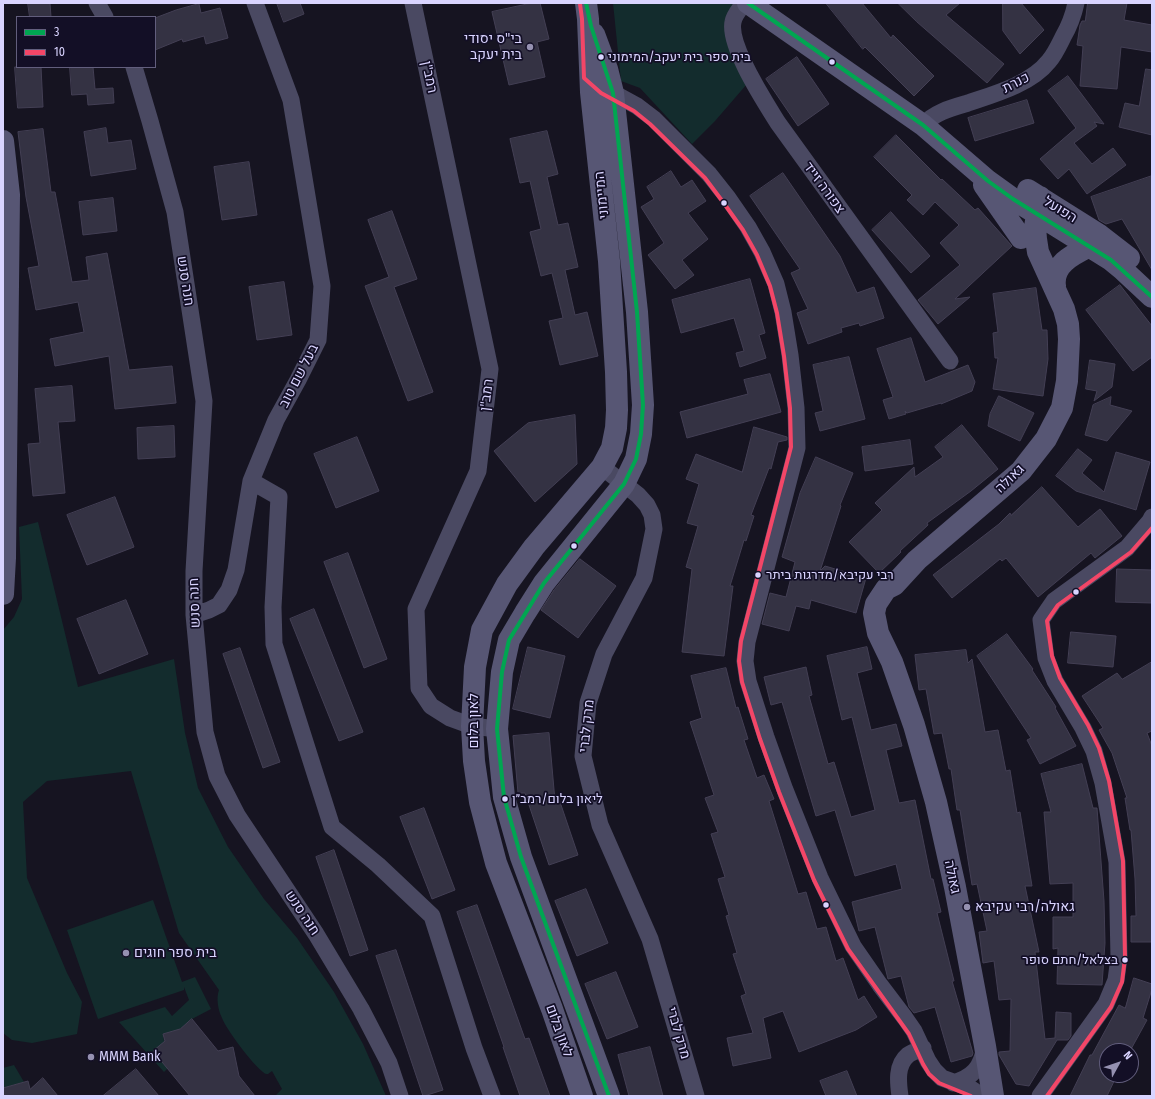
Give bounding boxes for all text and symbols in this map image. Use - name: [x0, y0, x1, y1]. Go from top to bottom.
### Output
- legend: [16, 16, 156, 68]
- text: 3: [54, 25, 59, 39]
- place label: בי"ס יסודי בית יעקב: [464, 31, 522, 64]
- marker: בי"ס יסודי בית יעקב: [525, 42, 535, 52]
- text: 10: [54, 45, 65, 59]
- place label: בית ספר בית יעקב/המימוני: [608, 49, 751, 65]
- marker: בית ספר בית יעקב/המימוני: [596, 52, 606, 62]
- unlabelled marker: [827, 57, 837, 67]
- street label: רמב"ן: [417, 59, 441, 95]
- street label: כנרת: [1000, 69, 1032, 97]
- street label: צפורה זייד: [800, 159, 848, 217]
- street label: המיימוני: [591, 170, 613, 220]
- street label: הפועל: [1040, 193, 1080, 227]
- unlabelled marker: [719, 198, 729, 208]
- street label: חנה סנש: [173, 255, 197, 307]
- street label: בעל שם טוב: [276, 341, 322, 411]
- street label: רמב"ן: [477, 378, 497, 412]
- street label: גאולה: [992, 461, 1028, 497]
- unlabelled marker: [569, 541, 579, 551]
- place label: רבי עקיבא/מדרגות ביתר: [766, 567, 894, 583]
- marker: רבי עקיבא/מדרגות ביתר: [753, 570, 763, 580]
- street label: חנה סנש: [186, 578, 204, 628]
- unlabelled marker: [1071, 587, 1081, 597]
- street label: לאון בלום: [466, 693, 482, 749]
- street label: מרק לברי: [576, 699, 598, 753]
- place label: ליאון בלום/רמב״ן: [512, 791, 603, 807]
- marker: ליאון בלום/רמב״ן: [500, 794, 510, 804]
- street label: גאולה: [940, 859, 964, 895]
- street label: חנה סנש: [281, 887, 323, 939]
- place label: גאולה/רבי עקיבא: [975, 899, 1075, 915]
- unlabelled marker: [821, 900, 831, 910]
- marker: גאולה/רבי עקיבא: [962, 902, 972, 912]
- place label: בית ספר חוגים: [134, 945, 217, 961]
- marker: בית ספר חוגים: [121, 948, 131, 958]
- place label: בצלאל/חתם סופר: [1022, 952, 1118, 968]
- marker: בצלאל/חתם סופר: [1120, 955, 1130, 965]
- street label: לאון בלום: [542, 1002, 576, 1060]
- street label: מרק לברי: [663, 1005, 693, 1061]
- north arrow: [1099, 1043, 1139, 1083]
- place label: MMM Bank: [99, 1049, 161, 1065]
- text: N: [1121, 1049, 1135, 1062]
- marker: MMM Bank: [86, 1052, 96, 1062]

